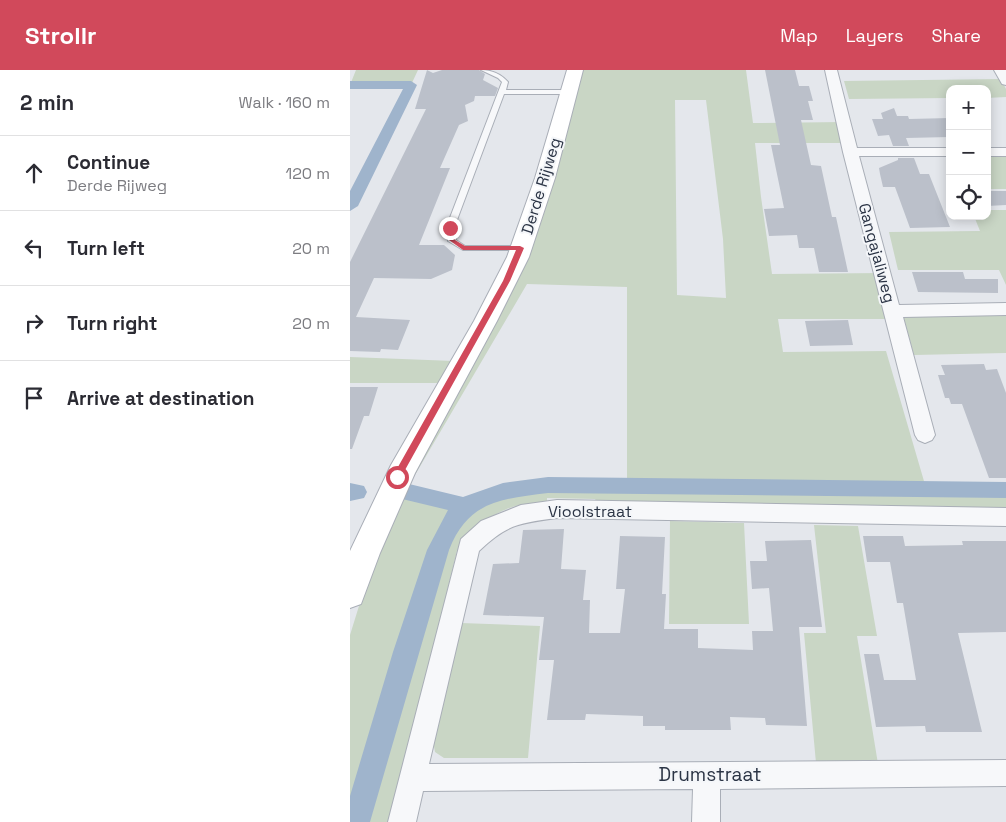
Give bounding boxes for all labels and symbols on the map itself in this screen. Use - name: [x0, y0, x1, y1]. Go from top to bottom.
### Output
- street label: Derde Rijweg: [516, 135, 566, 237]
- street label: Gangajaliweg: [854, 201, 900, 305]
- route end: [439, 217, 462, 240]
- route start: [386, 466, 409, 489]
- street label: Vioolstraat: [548, 501, 632, 522]
- street label: Drumstraat: [658, 762, 762, 787]

